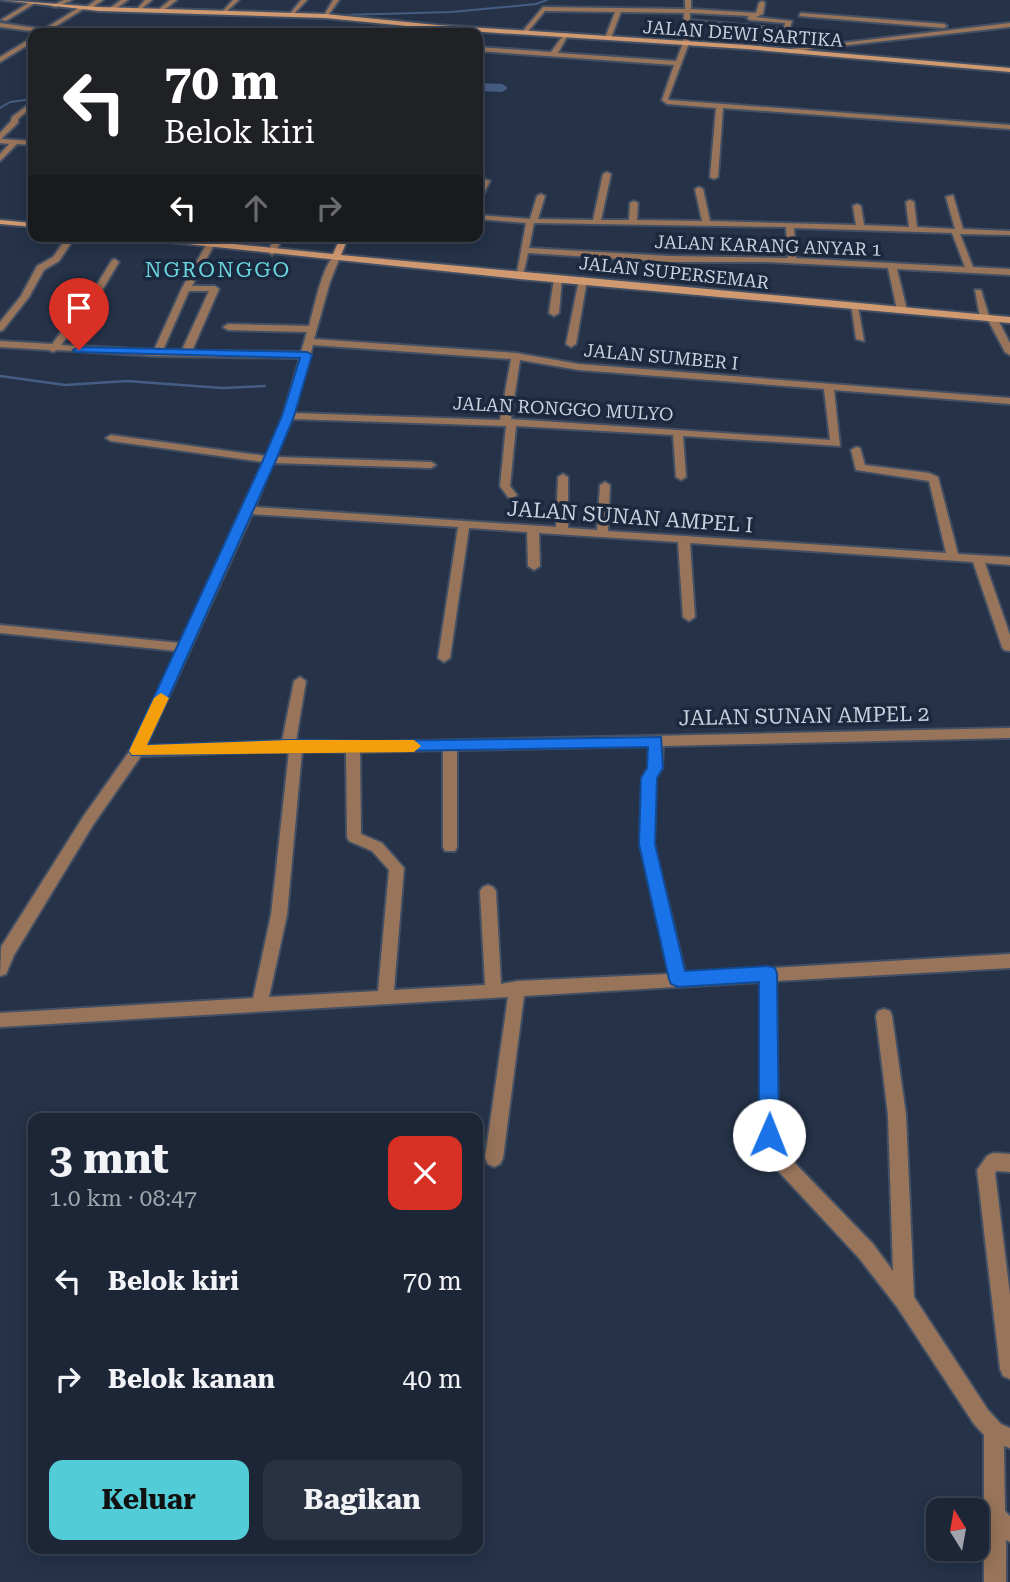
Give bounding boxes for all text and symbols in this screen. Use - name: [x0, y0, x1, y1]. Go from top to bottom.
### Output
- street label: JALAN DEWI SARTIKA: [642, 16, 844, 51]
- text: 70 m: [164, 54, 279, 111]
- icon: left: [49, 56, 140, 147]
- text: Belok kiri: [164, 113, 315, 151]
- icon: left: [164, 189, 202, 227]
- icon: ahead: [237, 189, 275, 227]
- icon: right: [310, 189, 348, 227]
- street label: JALAN KARANG ANYAR 1: [654, 231, 882, 260]
- street label: JALAN SUPERSEMAR: [578, 252, 771, 293]
- district label: NGRONGGO: [145, 258, 291, 282]
- pin: [49, 278, 109, 350]
- icon: arrive: [60, 289, 98, 327]
- street label: JALAN SUMBER I: [583, 339, 739, 374]
- street label: JALAN RONGGO MULYO: [452, 392, 674, 425]
- street label: JALAN SUNAN AMPEL I: [506, 496, 754, 538]
- street label: JALAN SUNAN AMPEL 2: [679, 702, 929, 730]
- position arrow: [732, 1098, 806, 1172]
- text: 3 mnt: [49, 1134, 169, 1183]
- button: close: [388, 1136, 462, 1210]
- text: 1.0 km · 08:47: [49, 1185, 197, 1212]
- icon: left: [49, 1262, 87, 1300]
- text: Belok kiri: [108, 1266, 239, 1296]
- text: 70 m: [403, 1266, 462, 1296]
- icon: right: [49, 1360, 87, 1398]
- text: Belok kanan: [108, 1364, 275, 1394]
- text: 40 m: [403, 1364, 462, 1394]
- button: Keluar: [49, 1460, 249, 1540]
- button: Bagikan: [263, 1460, 462, 1540]
- north arrow: [926, 1498, 989, 1561]
- map controls: [926, 1498, 989, 1561]

